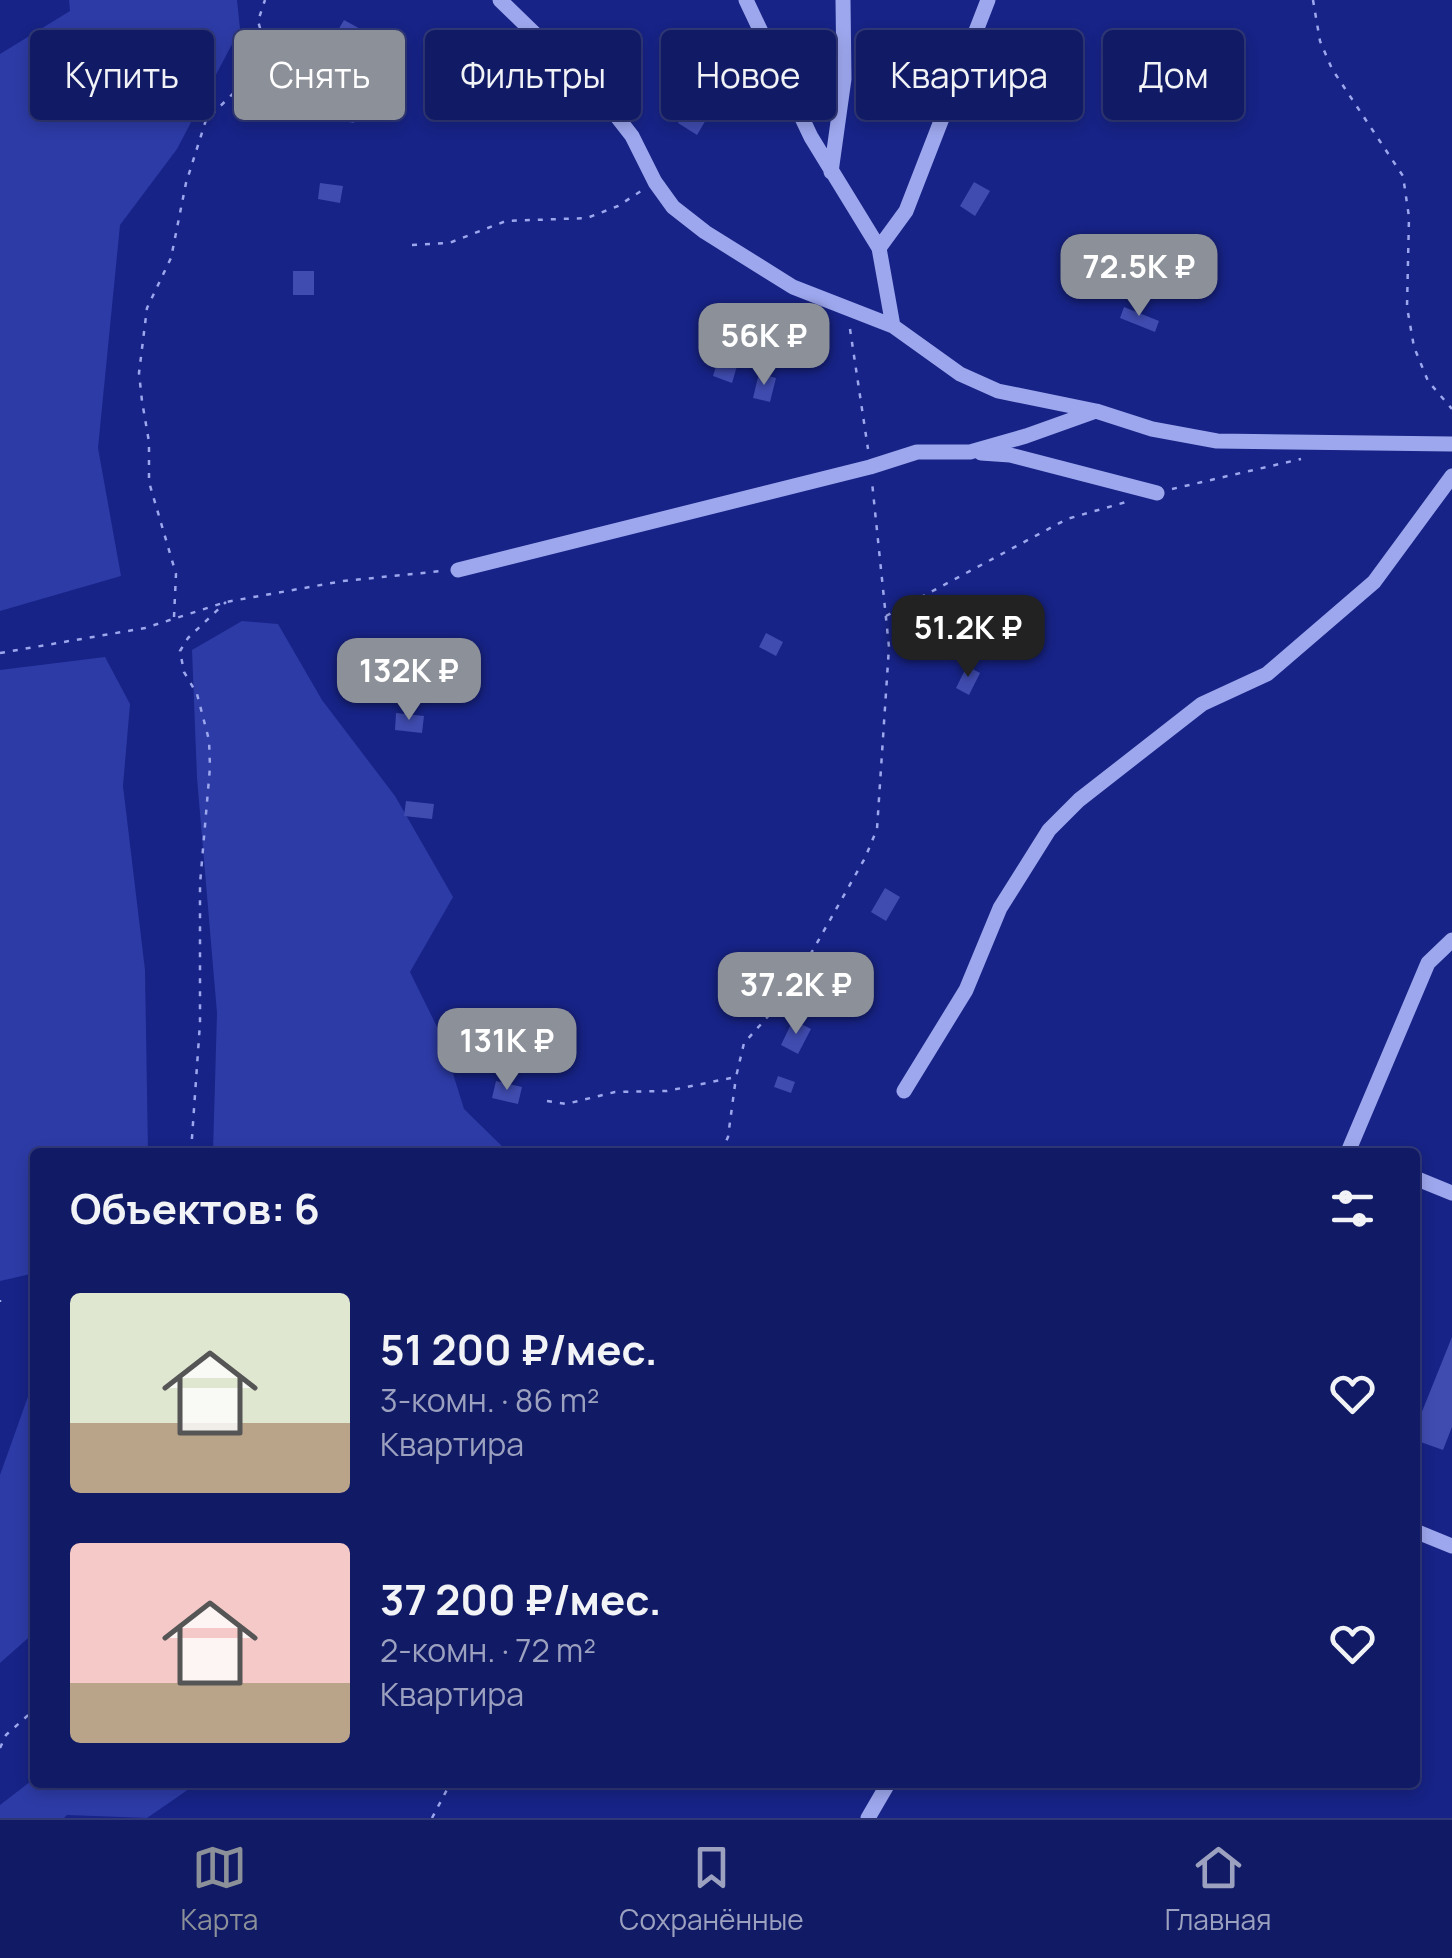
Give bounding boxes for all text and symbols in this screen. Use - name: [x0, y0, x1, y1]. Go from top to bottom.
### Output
- chip: Купить: [30, 30, 214, 120]
- chip: Снять: [234, 30, 405, 120]
- chip: Фильтры: [425, 30, 641, 120]
- chip: Новое: [661, 30, 836, 120]
- chip: Квартира: [856, 30, 1083, 120]
- chip: Дом: [1103, 30, 1244, 120]
- pin: 72.5K ₽: [1047, 234, 1231, 319]
- text: 72.5K ₽: [1083, 244, 1195, 288]
- pin: 56K ₽: [694, 303, 834, 388]
- text: 56K ₽: [720, 313, 808, 357]
- pin: 51.2K ₽: [876, 595, 1060, 680]
- text: 51.2K ₽: [914, 605, 1022, 649]
- pin: 132K ₽: [328, 638, 490, 723]
- text: 132K ₽: [359, 648, 459, 692]
- pin: 37.2K ₽: [704, 952, 888, 1037]
- text: 37.2K ₽: [740, 962, 852, 1006]
- pin: 131K ₽: [426, 1008, 588, 1093]
- text: 131K ₽: [459, 1018, 555, 1062]
- text: Объектов: 6: [70, 1179, 320, 1237]
- icon: filters: [1325, 1181, 1380, 1236]
- text: 51 200 ₽/мес.: [380, 1320, 658, 1378]
- icon: home: [150, 1333, 270, 1453]
- icon: heart: [1325, 1366, 1380, 1421]
- text: 3-комн. · 86 m²: [380, 1378, 600, 1422]
- text: Квартира: [380, 1422, 524, 1466]
- text: 37 200 ₽/мес.: [380, 1570, 661, 1628]
- icon: home: [150, 1583, 270, 1703]
- icon: heart: [1325, 1616, 1380, 1671]
- text: 2-комн. · 72 m²: [380, 1628, 596, 1672]
- text: Квартира: [380, 1672, 524, 1716]
- tab: Карта: [180, 1840, 258, 1938]
- tab: Сохранённые: [619, 1840, 804, 1938]
- tab: Главная: [1165, 1840, 1272, 1938]

